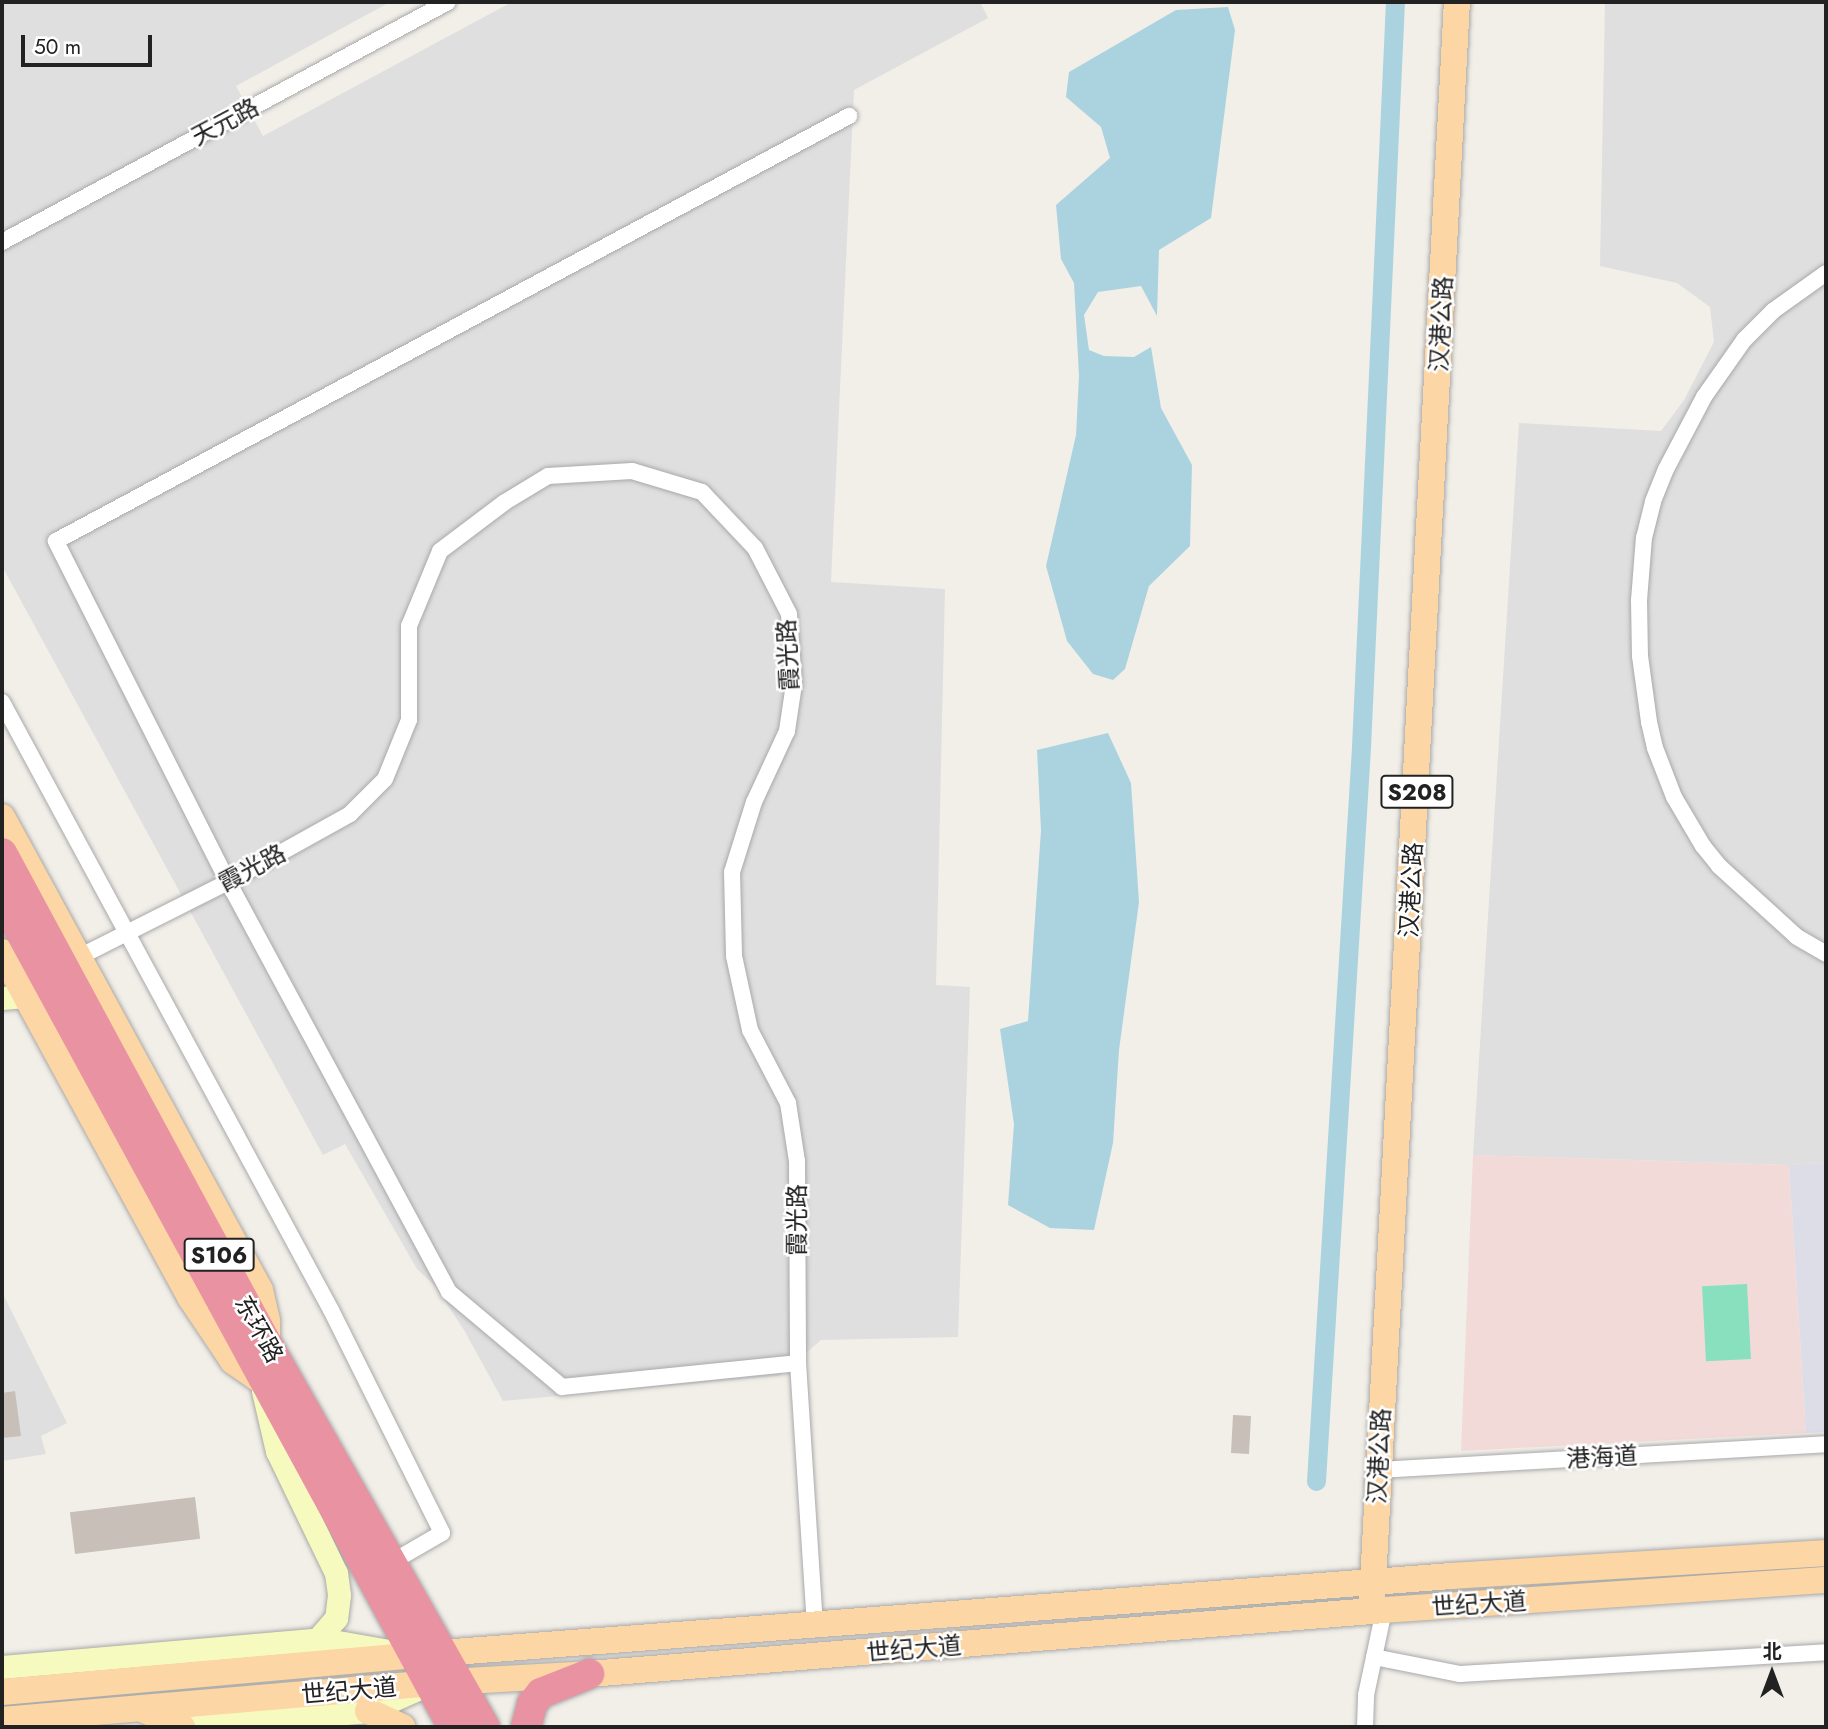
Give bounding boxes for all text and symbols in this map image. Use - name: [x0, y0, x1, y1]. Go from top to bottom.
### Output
- scale bar: [24, 21, 156, 65]
- text: 50 m: [34, 32, 81, 62]
- street label: 天元路: [186, 92, 264, 152]
- street label: 汉港公路: [1424, 275, 1458, 373]
- street label: 霞光路: [772, 618, 804, 692]
- road number: S208: [1380, 772, 1454, 812]
- street label: 霞光路: [213, 838, 291, 898]
- street label: 汉港公路: [1394, 841, 1428, 939]
- street label: 霞光路: [783, 1184, 811, 1256]
- road number: S106: [182, 1236, 256, 1274]
- street label: 东环路: [229, 1291, 289, 1367]
- street label: 汉港公路: [1362, 1407, 1396, 1505]
- street label: 港海道: [1565, 1441, 1639, 1473]
- street label: 世纪大道: [1430, 1586, 1528, 1622]
- street label: 世纪大道: [865, 1630, 963, 1668]
- north arrow: [1737, 1638, 1807, 1708]
- text: 北: [1762, 1638, 1782, 1665]
- street label: 世纪大道: [300, 1672, 398, 1710]

